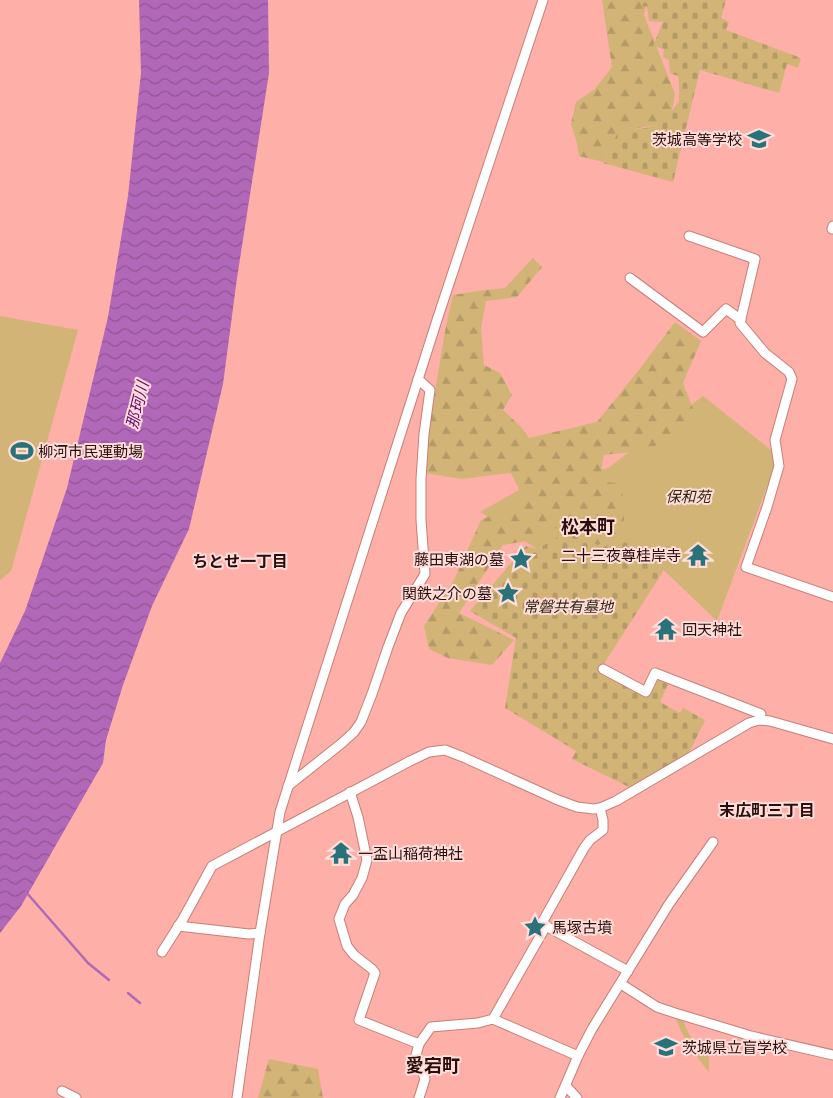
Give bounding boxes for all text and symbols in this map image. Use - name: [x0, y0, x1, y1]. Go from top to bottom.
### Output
- school or university icon: 茨城高等学校: [746, 126, 772, 152]
- place label: 茨城高等学校: [652, 130, 742, 149]
- water label: 那珂川: [121, 377, 153, 431]
- sports icon: 柳河市民運動場: [9, 438, 35, 464]
- place label: 柳河市民運動場: [38, 442, 143, 461]
- park label: 保和苑: [665, 487, 712, 506]
- district label: 松本町: [561, 516, 615, 538]
- temple icon: 二十三夜尊桂岸寺: [685, 542, 711, 568]
- place icon: 藤田東湖の墓: [508, 546, 534, 572]
- place label: 二十三夜尊桂岸寺: [561, 546, 681, 565]
- place label: 藤田東湖の墓: [414, 550, 504, 569]
- district label: ちとせ一丁目: [192, 551, 288, 571]
- place icon: 関鉄之介の墓: [495, 580, 521, 606]
- place label: 関鉄之介の墓: [402, 584, 492, 603]
- park label: 常磐共有墓地: [523, 597, 615, 616]
- temple icon: 回天神社: [653, 616, 679, 642]
- place label: 回天神社: [682, 620, 742, 639]
- district label: 末広町三丁目: [719, 800, 815, 820]
- temple icon: 一盃山稲荷神社: [328, 840, 354, 866]
- place label: 一盃山稲荷神社: [358, 844, 463, 863]
- place icon: 馬塚古墳: [522, 914, 548, 940]
- place label: 馬塚古墳: [552, 918, 612, 937]
- school or university icon: 茨城県立盲学校: [653, 1034, 679, 1060]
- place label: 茨城県立盲学校: [682, 1038, 787, 1057]
- district label: 愛宕町: [406, 1055, 460, 1077]

